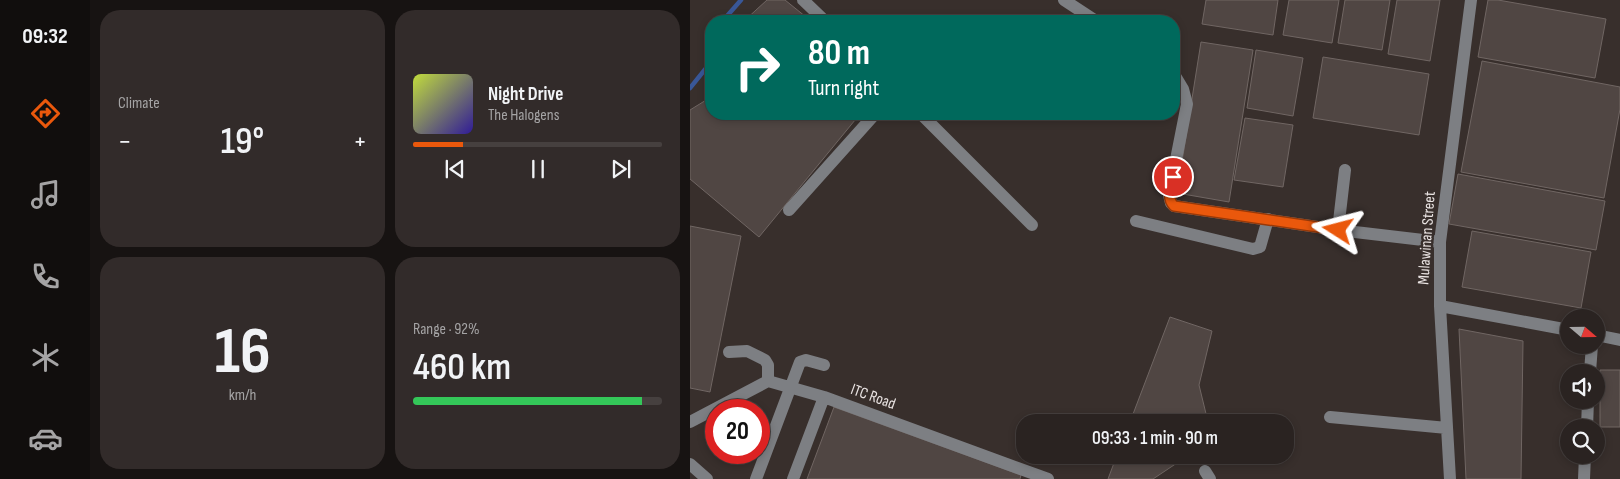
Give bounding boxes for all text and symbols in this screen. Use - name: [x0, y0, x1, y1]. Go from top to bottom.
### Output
- text: 09:32: [22, 23, 68, 50]
- text: 80 m: [808, 32, 870, 75]
- icon: right: [725, 35, 790, 100]
- text: Turn right: [808, 75, 879, 102]
- text: Night Drive: [488, 83, 563, 106]
- text: Climate: [118, 94, 160, 113]
- icon: directions: [28, 96, 63, 131]
- text: The Halogens: [488, 106, 559, 125]
- text: 19°: [221, 119, 264, 164]
- text: −: [118, 125, 132, 158]
- text: +: [353, 125, 367, 158]
- icon: previous: [441, 155, 469, 183]
- icon: pause: [524, 155, 552, 183]
- icon: next: [607, 155, 635, 183]
- pin: [1152, 156, 1194, 198]
- icon: arrive: [1159, 163, 1187, 191]
- icon: music: [28, 177, 63, 212]
- street label: Mulawinan Street: [1414, 191, 1440, 285]
- position arrow: [1311, 203, 1363, 255]
- icon: phone: [28, 259, 63, 294]
- north arrow: [1560, 309, 1605, 354]
- map controls: [1560, 309, 1605, 464]
- text: 16: [214, 314, 271, 392]
- text: Range · 92%: [413, 320, 480, 339]
- icon: climate: [28, 340, 63, 375]
- text: 460 km: [413, 345, 511, 390]
- button: sound: [1560, 364, 1605, 409]
- street label: ITC Road: [848, 380, 898, 414]
- text: km/h: [229, 386, 256, 405]
- speed limit sign: 20: [705, 399, 770, 464]
- button: search: [1560, 419, 1605, 464]
- icon: car: [28, 421, 63, 456]
- text: 09:33 · 1 min · 90 m: [1092, 427, 1218, 450]

